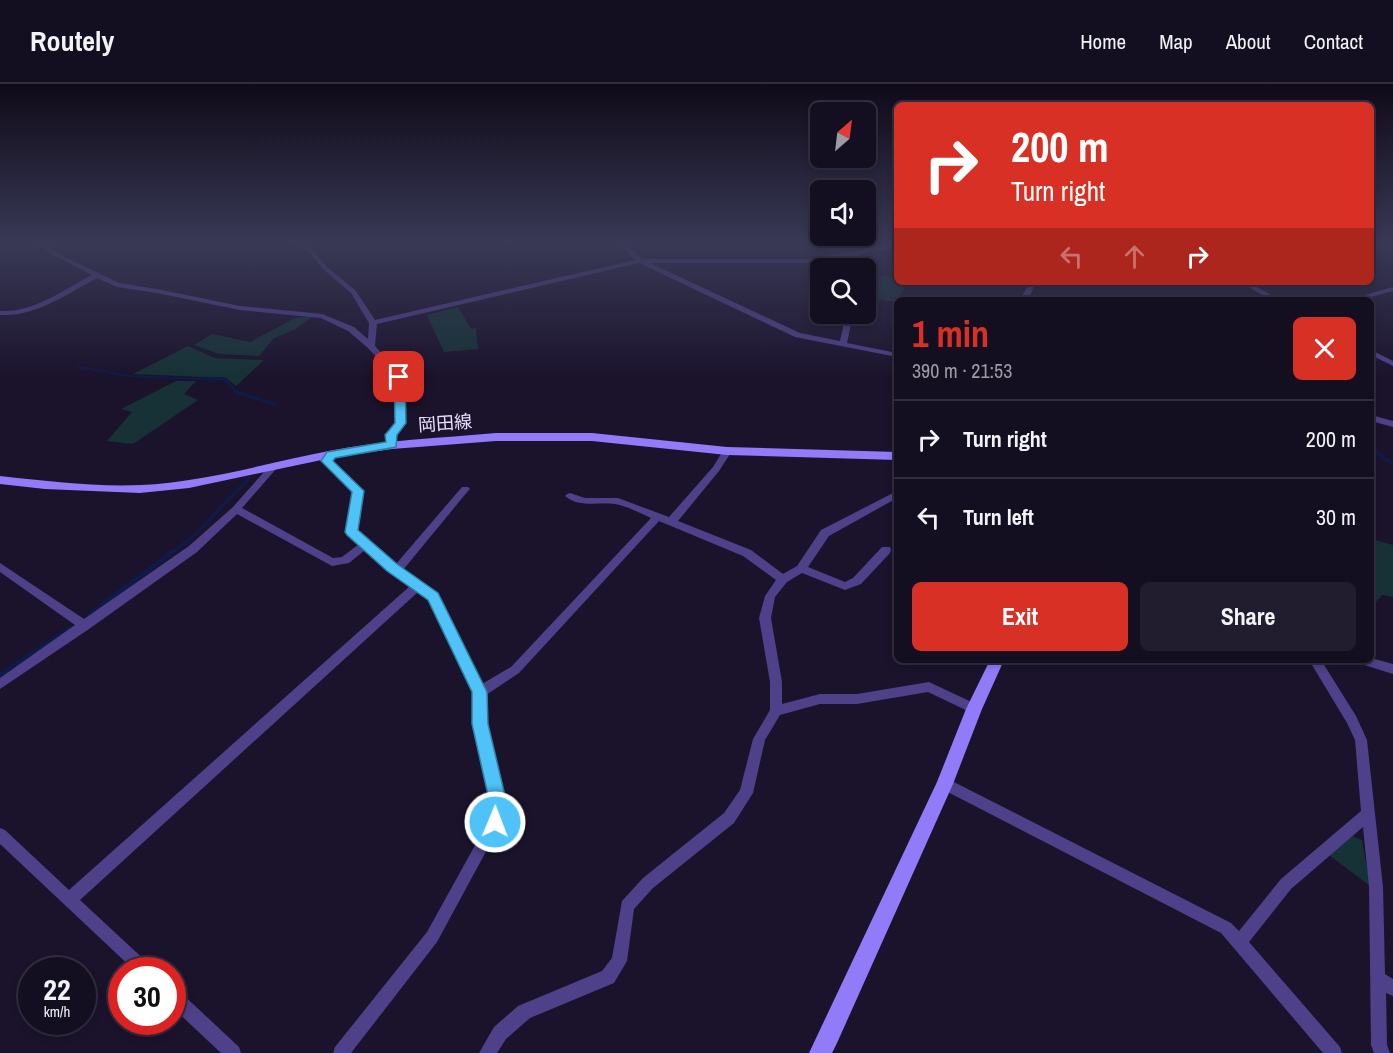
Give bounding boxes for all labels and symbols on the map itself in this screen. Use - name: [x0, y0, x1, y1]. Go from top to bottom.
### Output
- north arrow: [810, 102, 876, 168]
- pin: [373, 351, 424, 402]
- street label: 岡田線: [417, 409, 473, 437]
- position arrow: [463, 790, 527, 854]
- speed limit sign: 30: [108, 957, 186, 1035]

